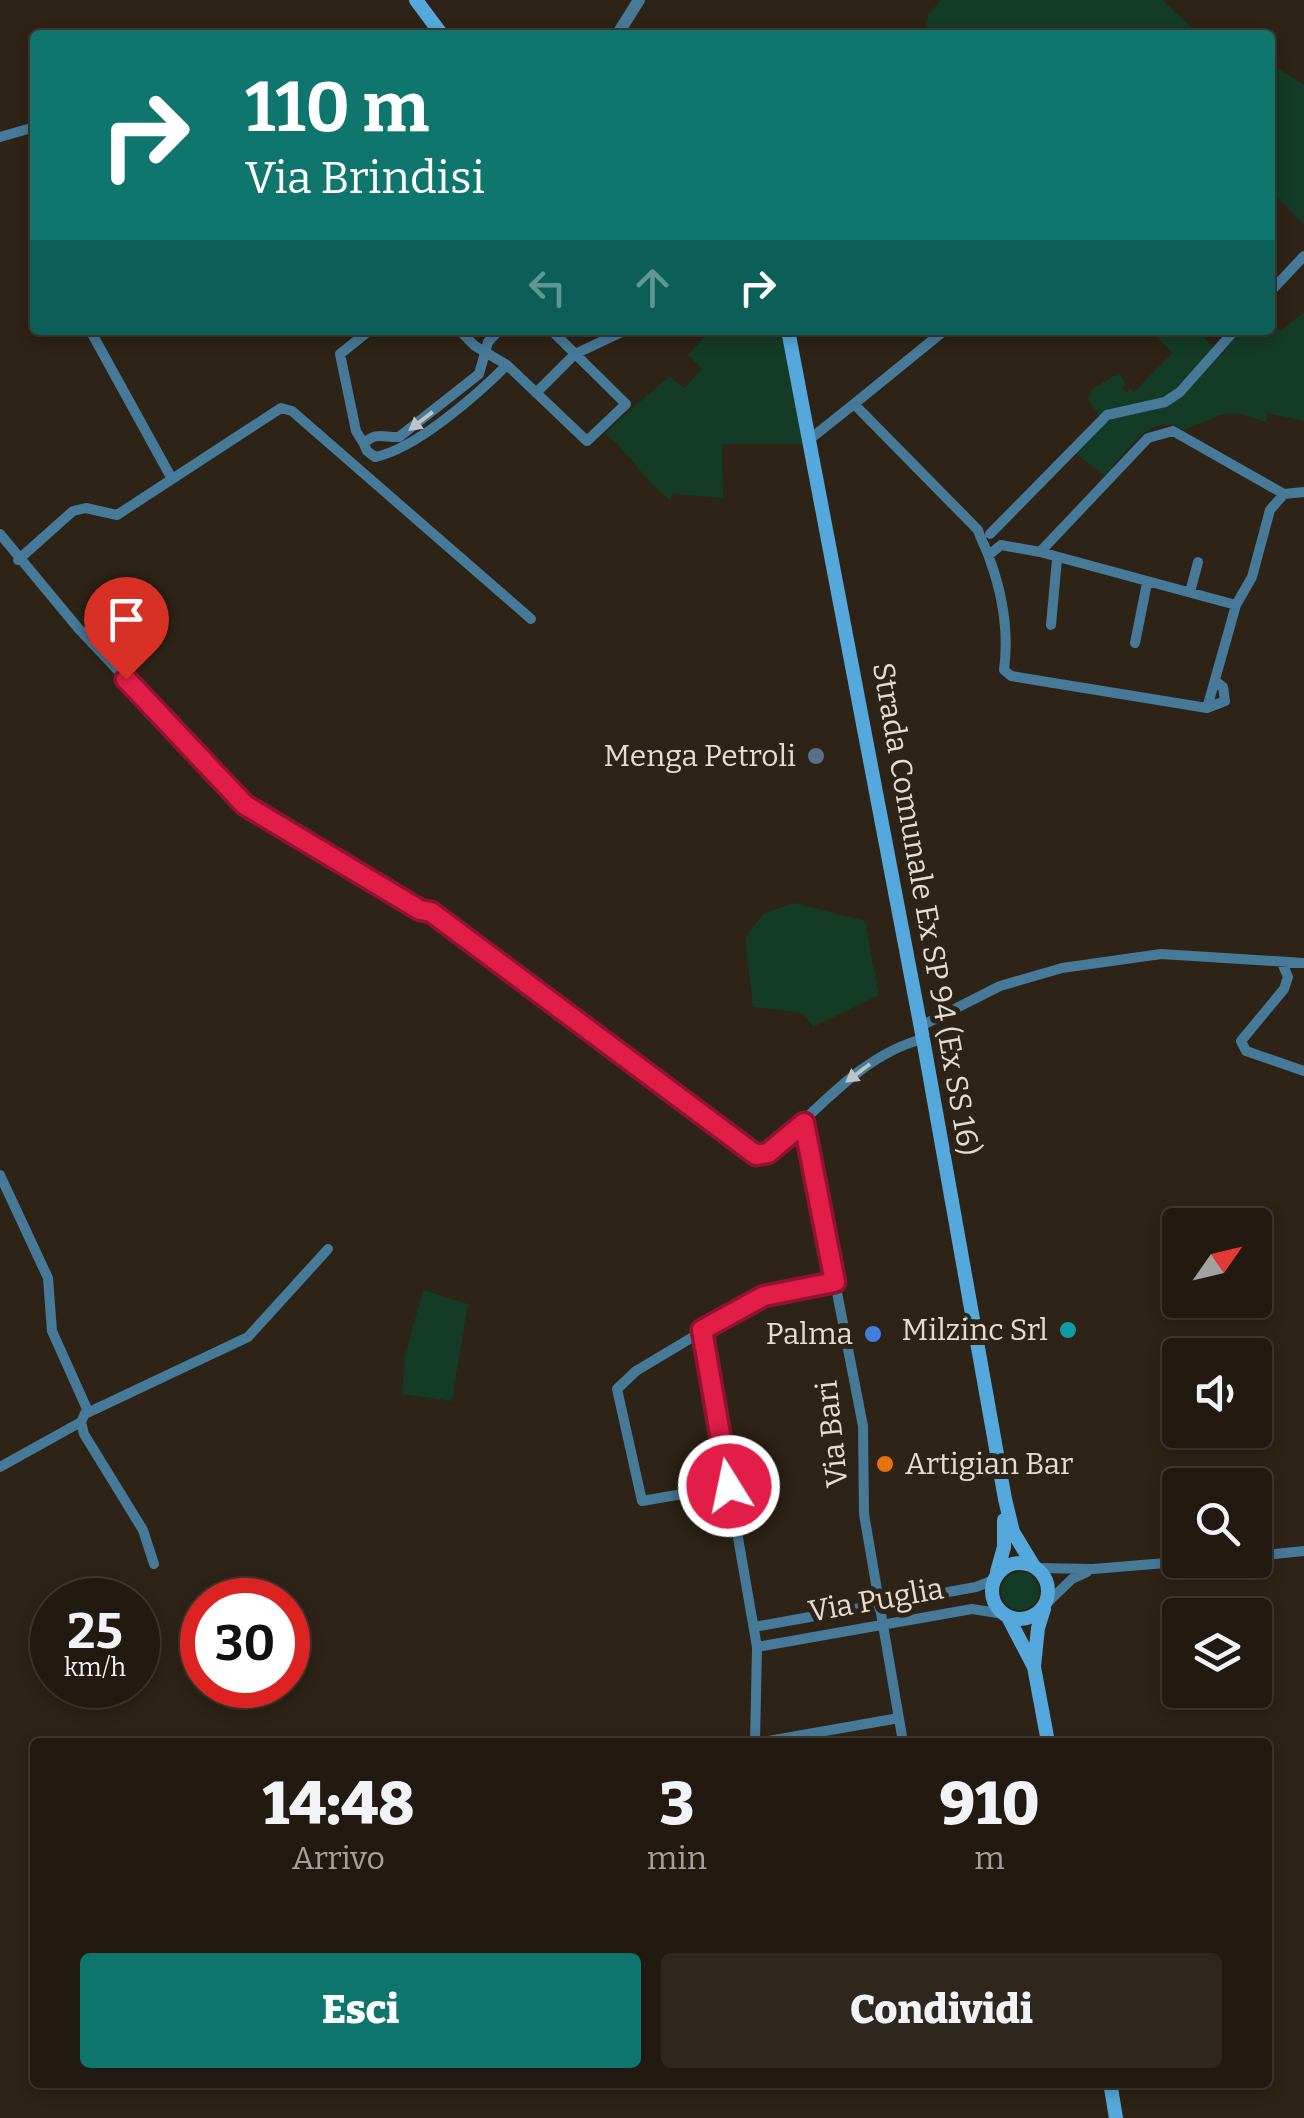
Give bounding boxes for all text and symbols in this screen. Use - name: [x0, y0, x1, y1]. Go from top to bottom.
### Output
- text: 110 m: [245, 66, 429, 150]
- icon: right: [80, 70, 210, 200]
- text: Via Brindisi: [245, 151, 485, 205]
- icon: left: [520, 260, 575, 315]
- icon: ahead: [625, 260, 680, 315]
- icon: right: [730, 260, 785, 315]
- one-way arrow: [409, 410, 435, 431]
- pin: [84, 577, 169, 680]
- icon: arrive: [99, 592, 154, 647]
- street label: Strada Comunale Ex SP 94 (Ex SS 16): [865, 660, 987, 1158]
- place label: Menga Petroli: [604, 738, 796, 774]
- marker: Menga Petroli: [805, 745, 827, 767]
- one-way arrow: [845, 1062, 871, 1082]
- north arrow: [1162, 1208, 1272, 1318]
- map controls: [1162, 1208, 1272, 1708]
- place label: Milzinc Srl: [902, 1312, 1048, 1348]
- place label: Palma: [766, 1316, 853, 1352]
- marker: Milzinc Srl: [1057, 1319, 1079, 1341]
- marker: Palma: [862, 1323, 884, 1345]
- button: sound: [1162, 1338, 1272, 1448]
- street label: Via Bari: [808, 1379, 856, 1489]
- position arrow: [677, 1434, 781, 1538]
- place label: Artigian Bar: [905, 1446, 1073, 1482]
- marker: Artigian Bar: [874, 1453, 896, 1475]
- button: search: [1162, 1468, 1272, 1578]
- street label: Via Puglia: [806, 1570, 946, 1630]
- speed limit sign: 30: [180, 1578, 310, 1708]
- button: layers: [1162, 1598, 1272, 1708]
- text: 25: [67, 1601, 123, 1661]
- text: km/h: [64, 1653, 126, 1683]
- text: 14:48: [262, 1768, 414, 1840]
- text: 3: [660, 1768, 694, 1840]
- text: 910: [939, 1768, 1040, 1840]
- text: Arrivo: [292, 1839, 385, 1877]
- text: min: [647, 1839, 707, 1877]
- text: m: [974, 1839, 1005, 1877]
- button: Esci: [80, 1953, 641, 2068]
- button: Condividi: [661, 1953, 1222, 2068]

